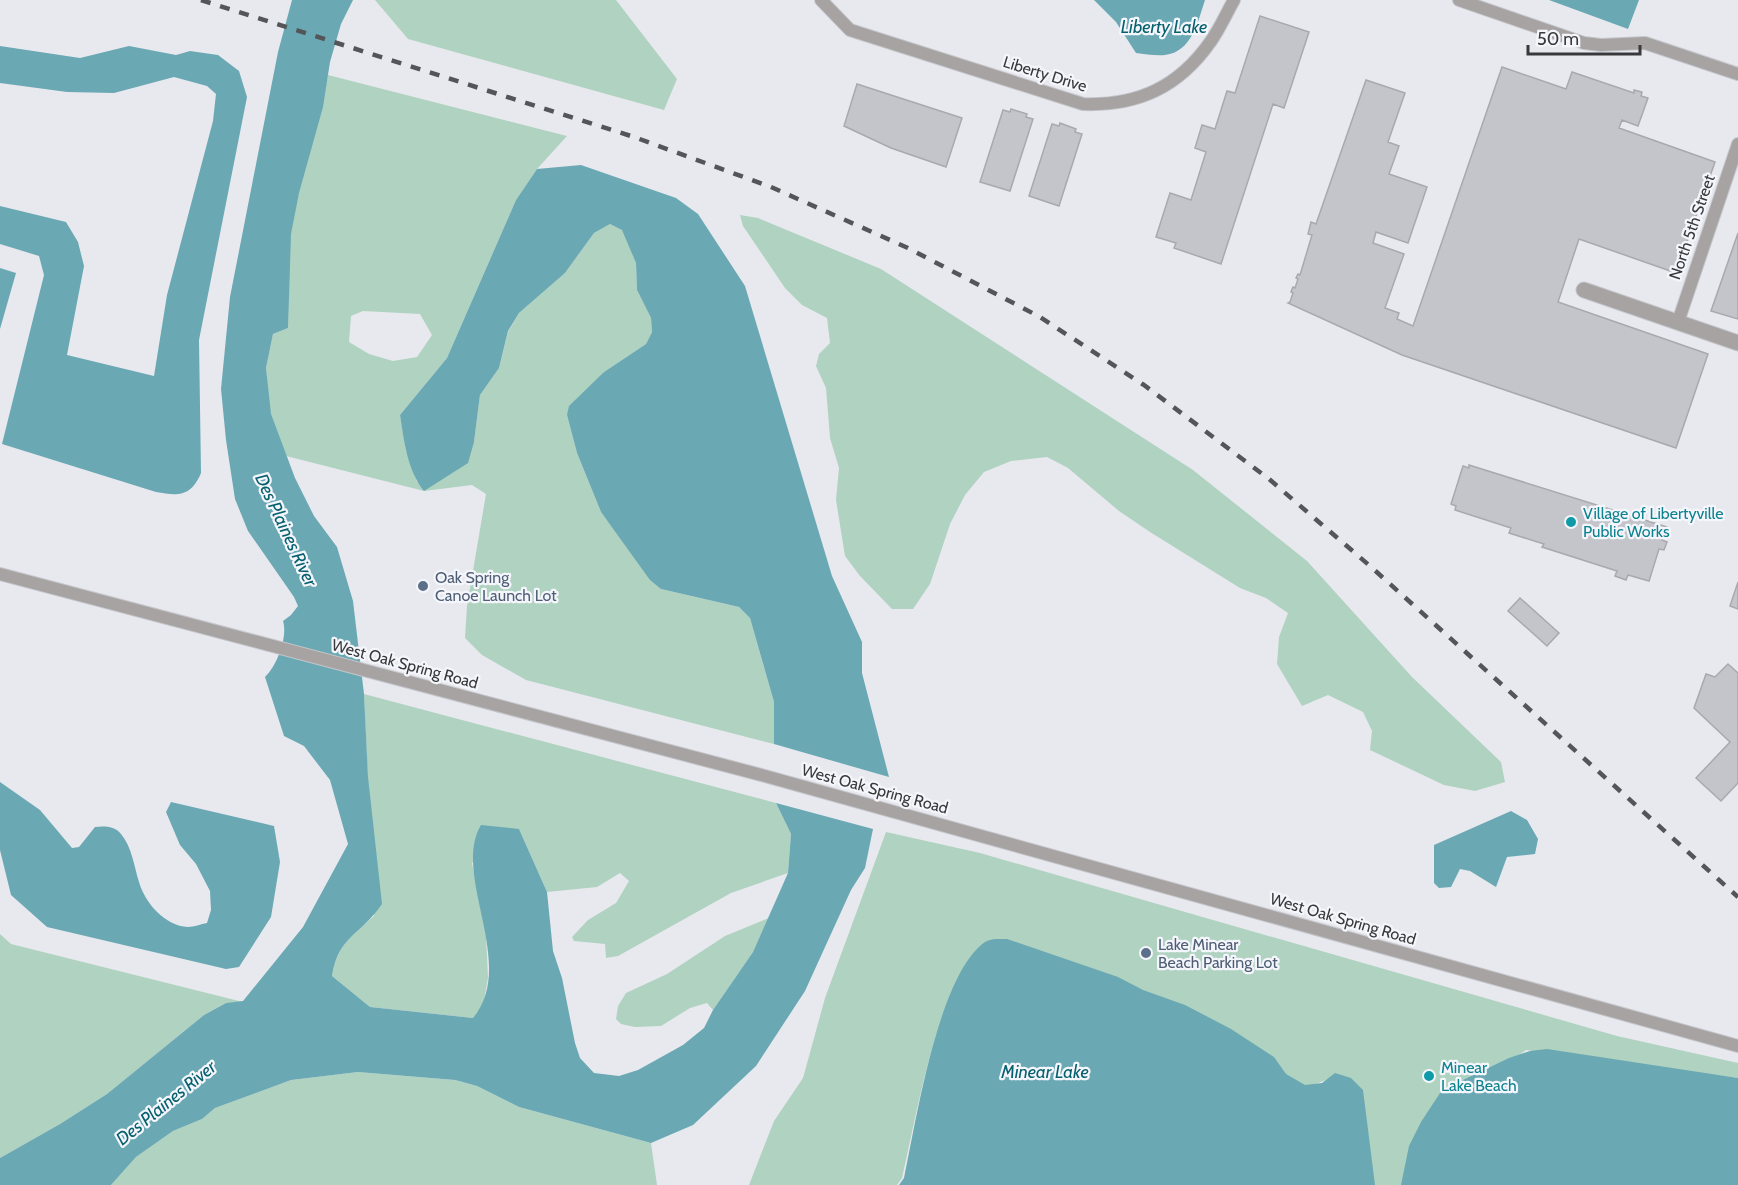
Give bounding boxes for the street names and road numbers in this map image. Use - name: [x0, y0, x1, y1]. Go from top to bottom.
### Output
- street label: Liberty Drive: [1001, 52, 1089, 96]
- street label: North 5th Street: [1665, 171, 1719, 282]
- street label: West Oak Spring Road: [330, 635, 480, 693]
- street label: West Oak Spring Road: [800, 760, 950, 818]
- street label: West Oak Spring Road: [1268, 889, 1418, 949]

